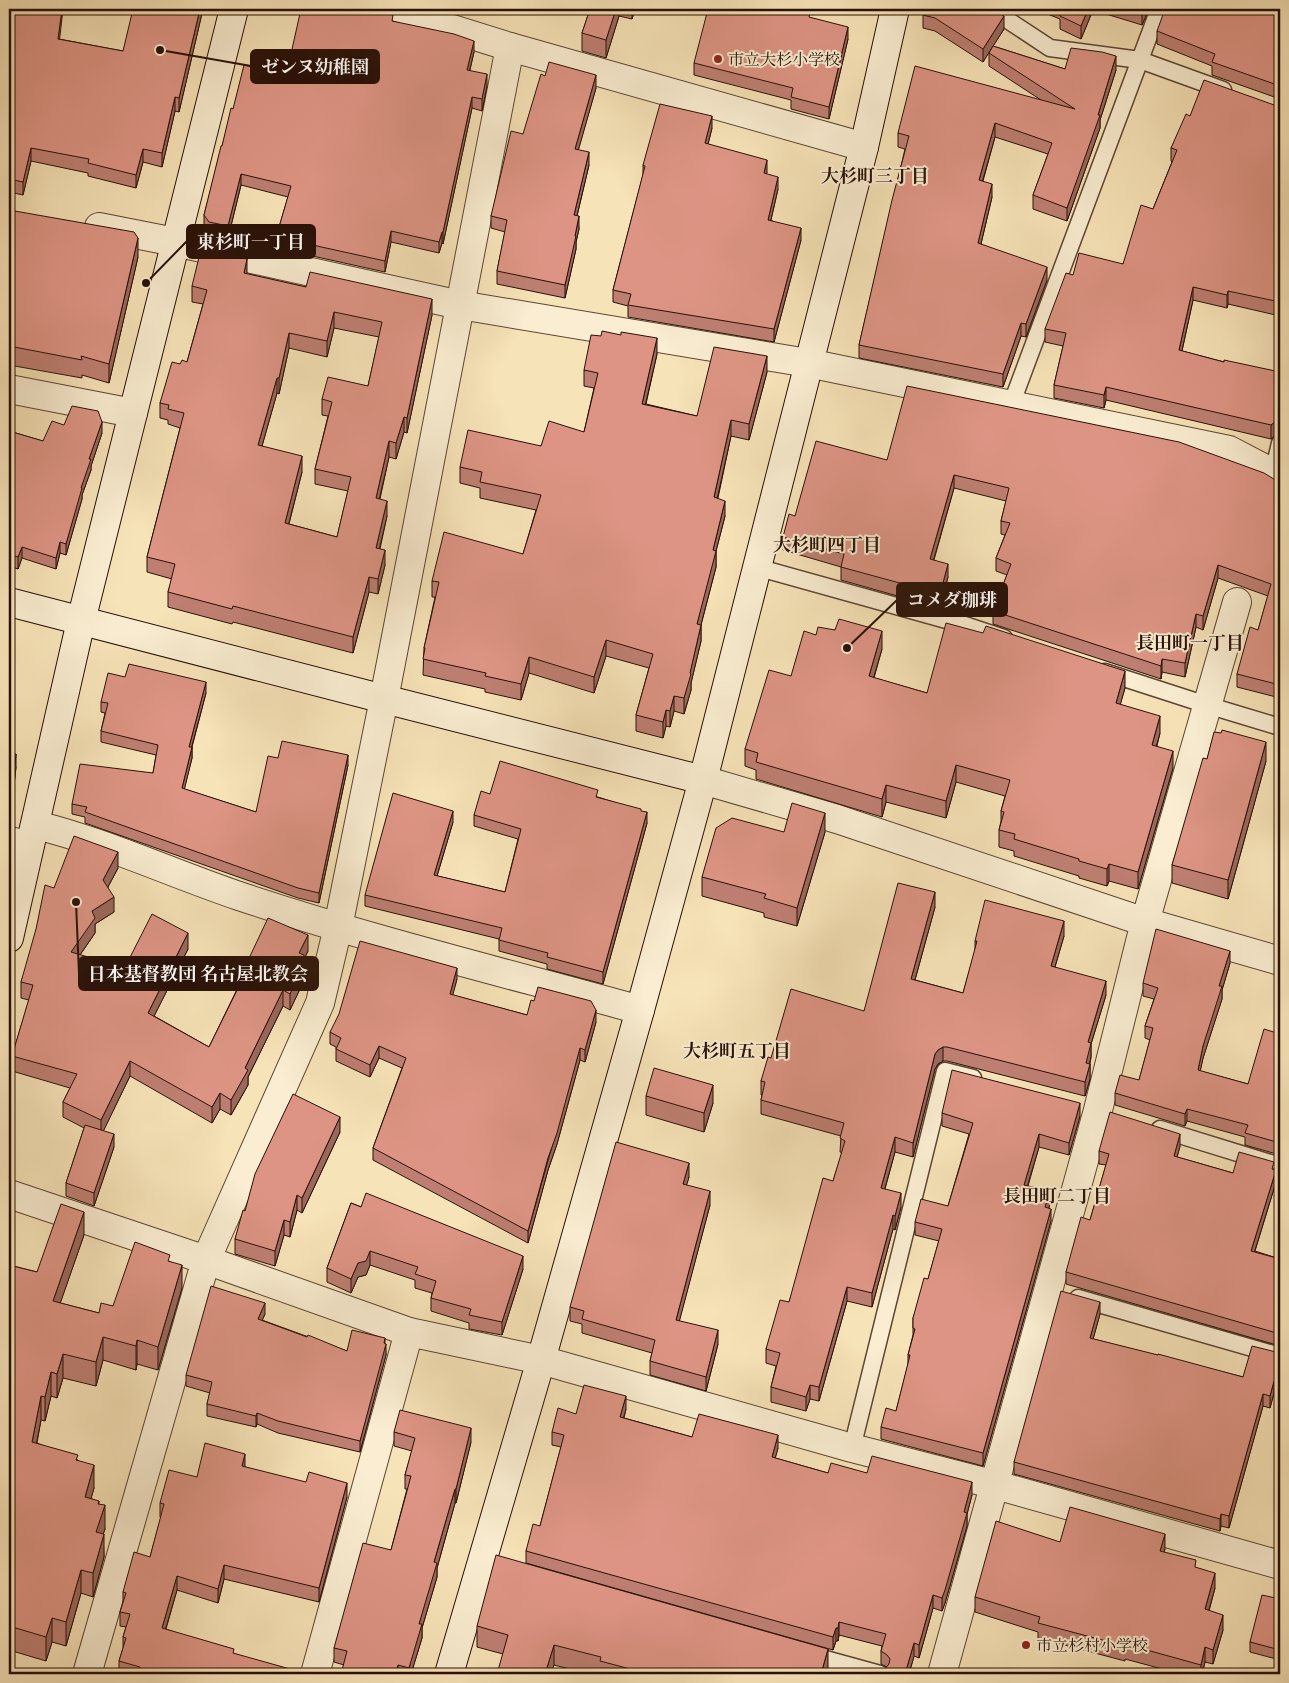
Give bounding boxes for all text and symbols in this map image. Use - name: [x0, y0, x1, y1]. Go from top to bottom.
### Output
- callout: ゼンヌ幼稚園: [251, 50, 379, 83]
- place label: 市立大杉小学校: [728, 50, 840, 69]
- marker: 市立大杉小学校: [712, 53, 724, 65]
- text: ゼンヌ幼稚園: [261, 57, 369, 78]
- district label: 大杉町三丁目: [821, 166, 929, 187]
- callout: 東杉町一丁目: [187, 225, 315, 258]
- text: 東杉町一丁目: [197, 232, 305, 253]
- district label: 大杉町四丁目: [773, 535, 881, 556]
- callout: コメダ珈琲: [897, 583, 1007, 616]
- text: コメダ珈琲: [907, 590, 997, 611]
- district label: 長田町一丁目: [1136, 633, 1244, 654]
- callout: 日本基督教団 名古屋北教会: [79, 957, 318, 990]
- text: 日本基督教団 名古屋北教会: [88, 964, 308, 985]
- district label: 大杉町五丁目: [683, 1041, 791, 1062]
- district label: 長田町二丁目: [1003, 1186, 1111, 1207]
- place label: 市立杉村小学校: [1036, 1636, 1148, 1655]
- marker: 市立杉村小学校: [1020, 1639, 1032, 1651]

